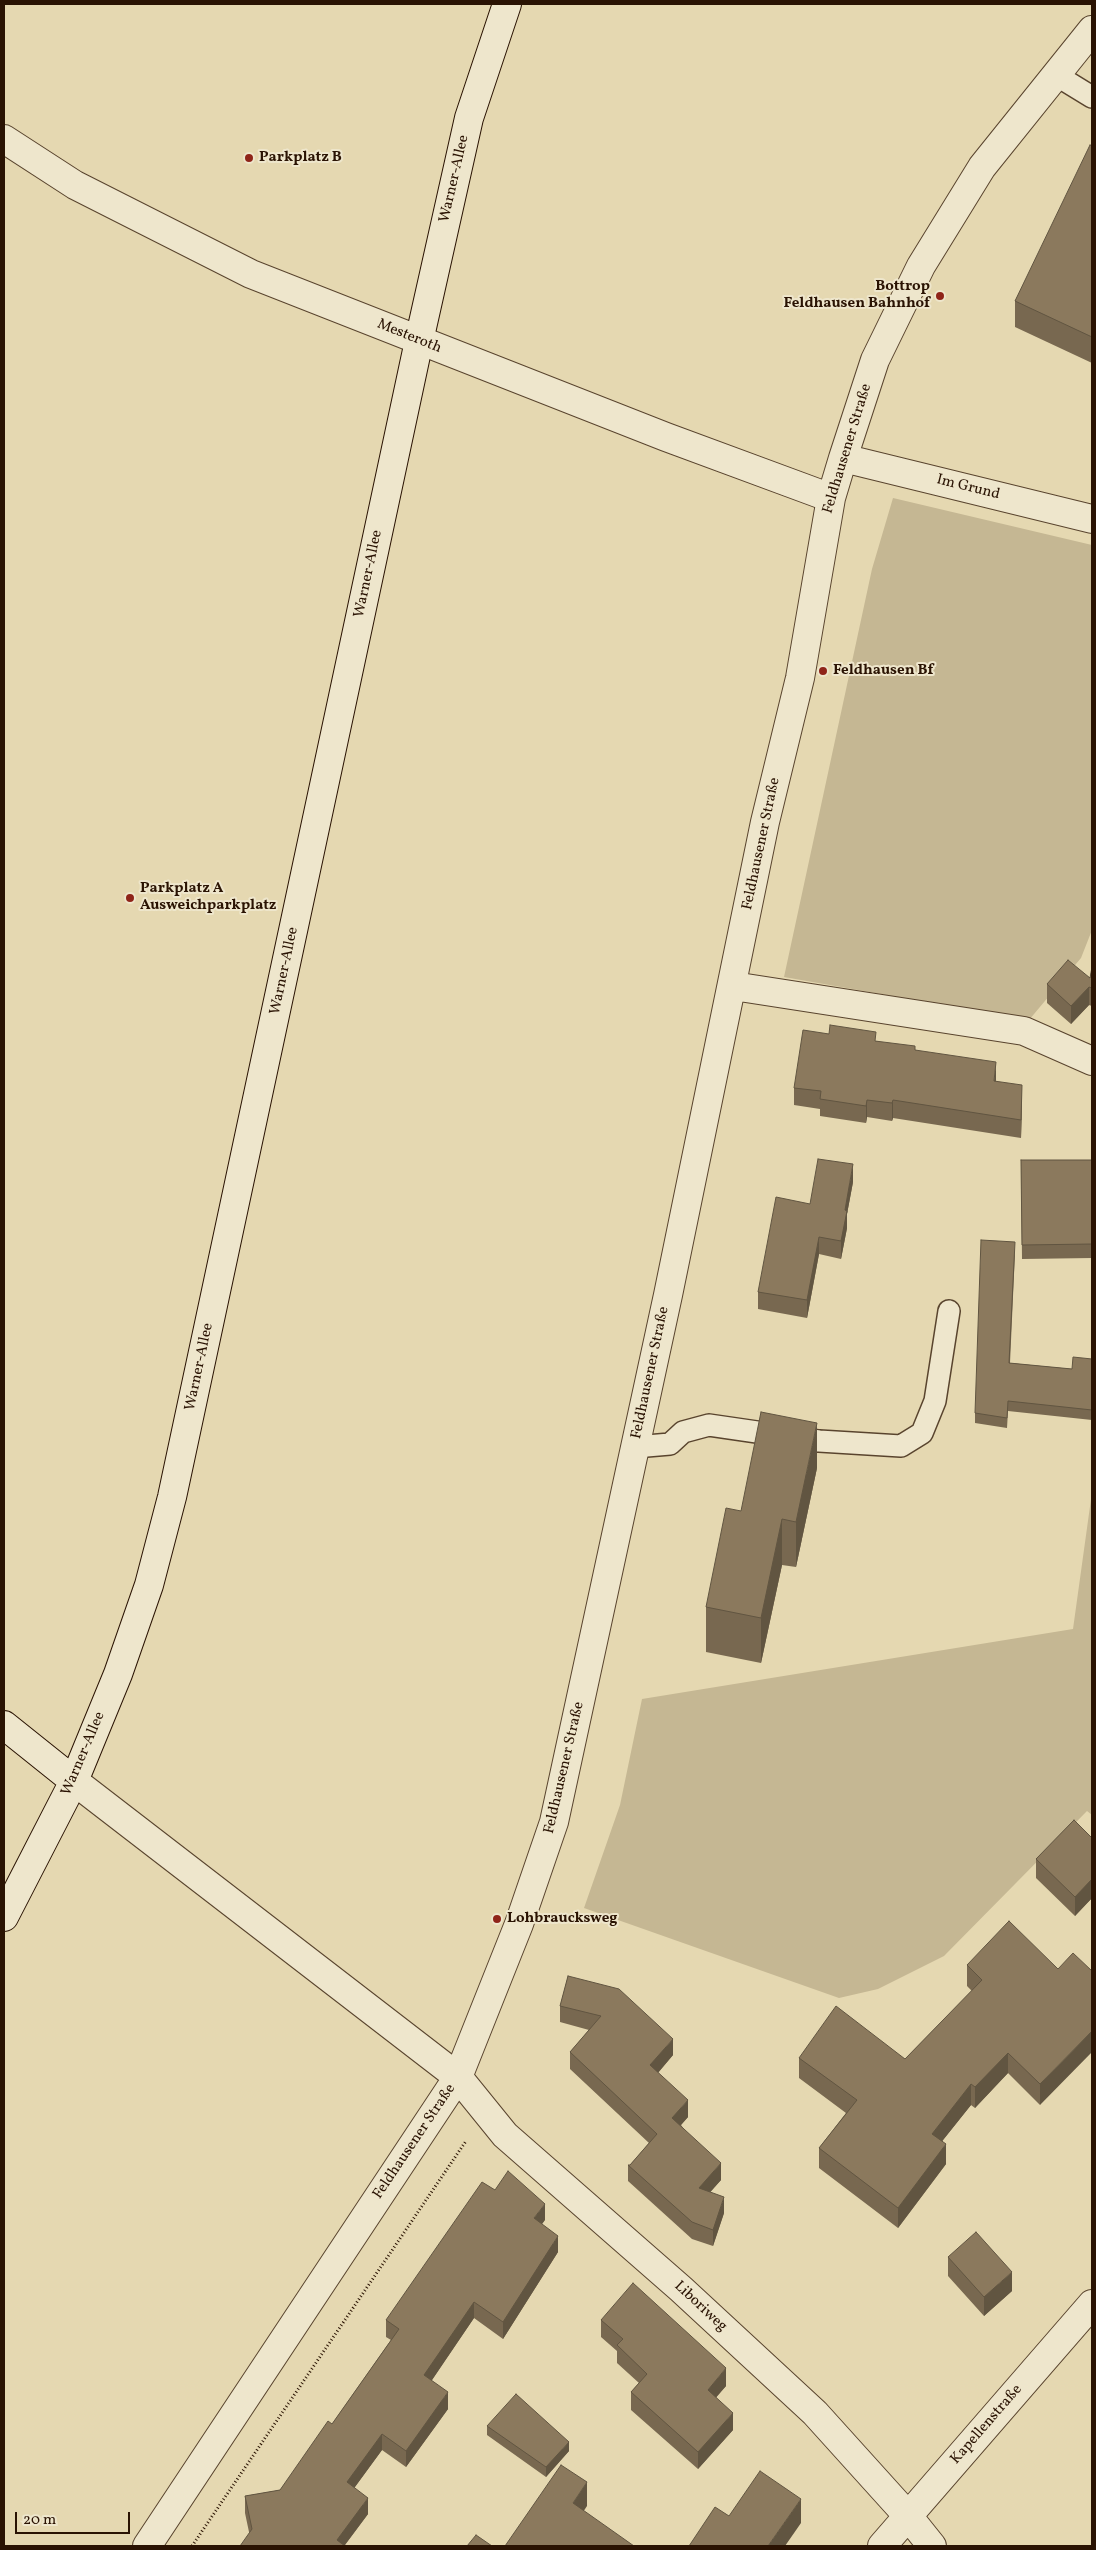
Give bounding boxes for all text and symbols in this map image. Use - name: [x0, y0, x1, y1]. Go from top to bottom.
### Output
- street label: Warner-Allee: [436, 134, 474, 224]
- place label: Parkplatz B: [259, 149, 342, 167]
- marker: Parkplatz B: [243, 152, 255, 164]
- place label: Bottrop Feldhausen Bahnhof: [784, 278, 930, 313]
- marker: Bottrop Feldhausen Bahnhof: [934, 290, 946, 302]
- street label: Mesteroth: [374, 316, 444, 358]
- street label: Feldhausener Straße: [820, 382, 876, 516]
- street label: Im Grund: [934, 471, 1002, 505]
- street label: Warner-Allee: [351, 528, 387, 620]
- place label: Feldhausen Bf: [833, 662, 933, 680]
- marker: Feldhausen Bf: [817, 665, 829, 677]
- street label: Feldhausener Straße: [739, 776, 785, 912]
- place label: Parkplatz A Ausweichparkplatz: [140, 880, 276, 915]
- marker: Parkplatz A Ausweichparkplatz: [124, 892, 136, 904]
- street label: Warner-Allee: [267, 925, 303, 1017]
- street label: Feldhausener Straße: [628, 1305, 674, 1441]
- street label: Warner-Allee: [182, 1321, 218, 1413]
- street label: Feldhausener Straße: [541, 1700, 589, 1836]
- street label: Warner-Allee: [58, 1709, 110, 1799]
- place label: Lohbraucksweg: [507, 1910, 618, 1928]
- marker: Lohbraucksweg: [491, 1913, 503, 1925]
- street label: Feldhausener Straße: [370, 2081, 460, 2203]
- street label: Liboriweg: [670, 2278, 730, 2336]
- street label: Kapellenstraße: [947, 2381, 1027, 2469]
- scale bar: [18, 2502, 132, 2534]
- text: 20 m: [23, 2510, 56, 2531]

